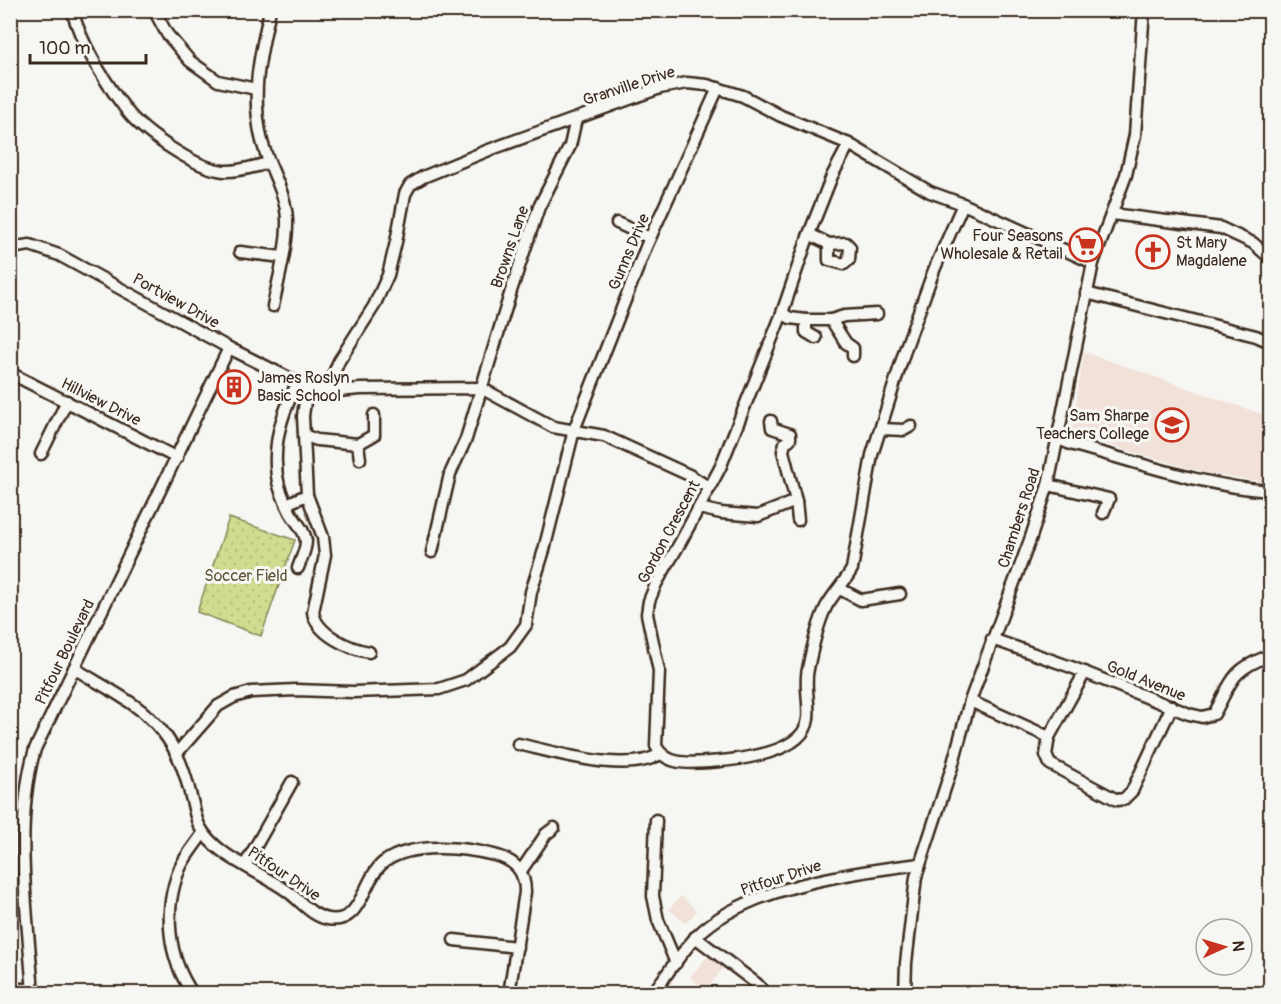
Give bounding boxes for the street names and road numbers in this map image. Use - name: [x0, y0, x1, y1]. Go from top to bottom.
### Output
- street label: Granville Drive: [580, 62, 678, 110]
- street label: Browns Lane: [487, 203, 533, 291]
- street label: Gunns Drive: [604, 211, 654, 293]
- street label: Portview Drive: [129, 269, 223, 333]
- street label: Hillview Drive: [58, 373, 144, 431]
- street label: Chambers Road: [993, 465, 1045, 571]
- street label: Gordon Crescent: [633, 476, 705, 587]
- street label: Pitfour Boulevard: [31, 596, 99, 708]
- street label: Gold Avenue: [1104, 656, 1189, 706]
- street label: Pitfour Drive: [244, 842, 324, 906]
- street label: Pitfour Drive: [738, 856, 824, 900]

